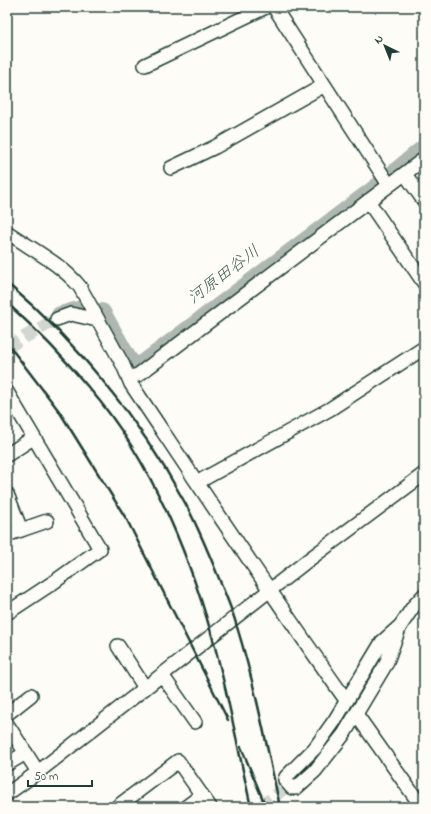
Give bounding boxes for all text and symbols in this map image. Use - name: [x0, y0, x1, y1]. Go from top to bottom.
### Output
- north arrow: [365, 26, 405, 66]
- text: N: [371, 31, 387, 48]
- water label: 河原田谷川: [183, 239, 265, 311]
- scale bar: [28, 762, 92, 788]
- text: 50 m: [34, 768, 58, 786]

